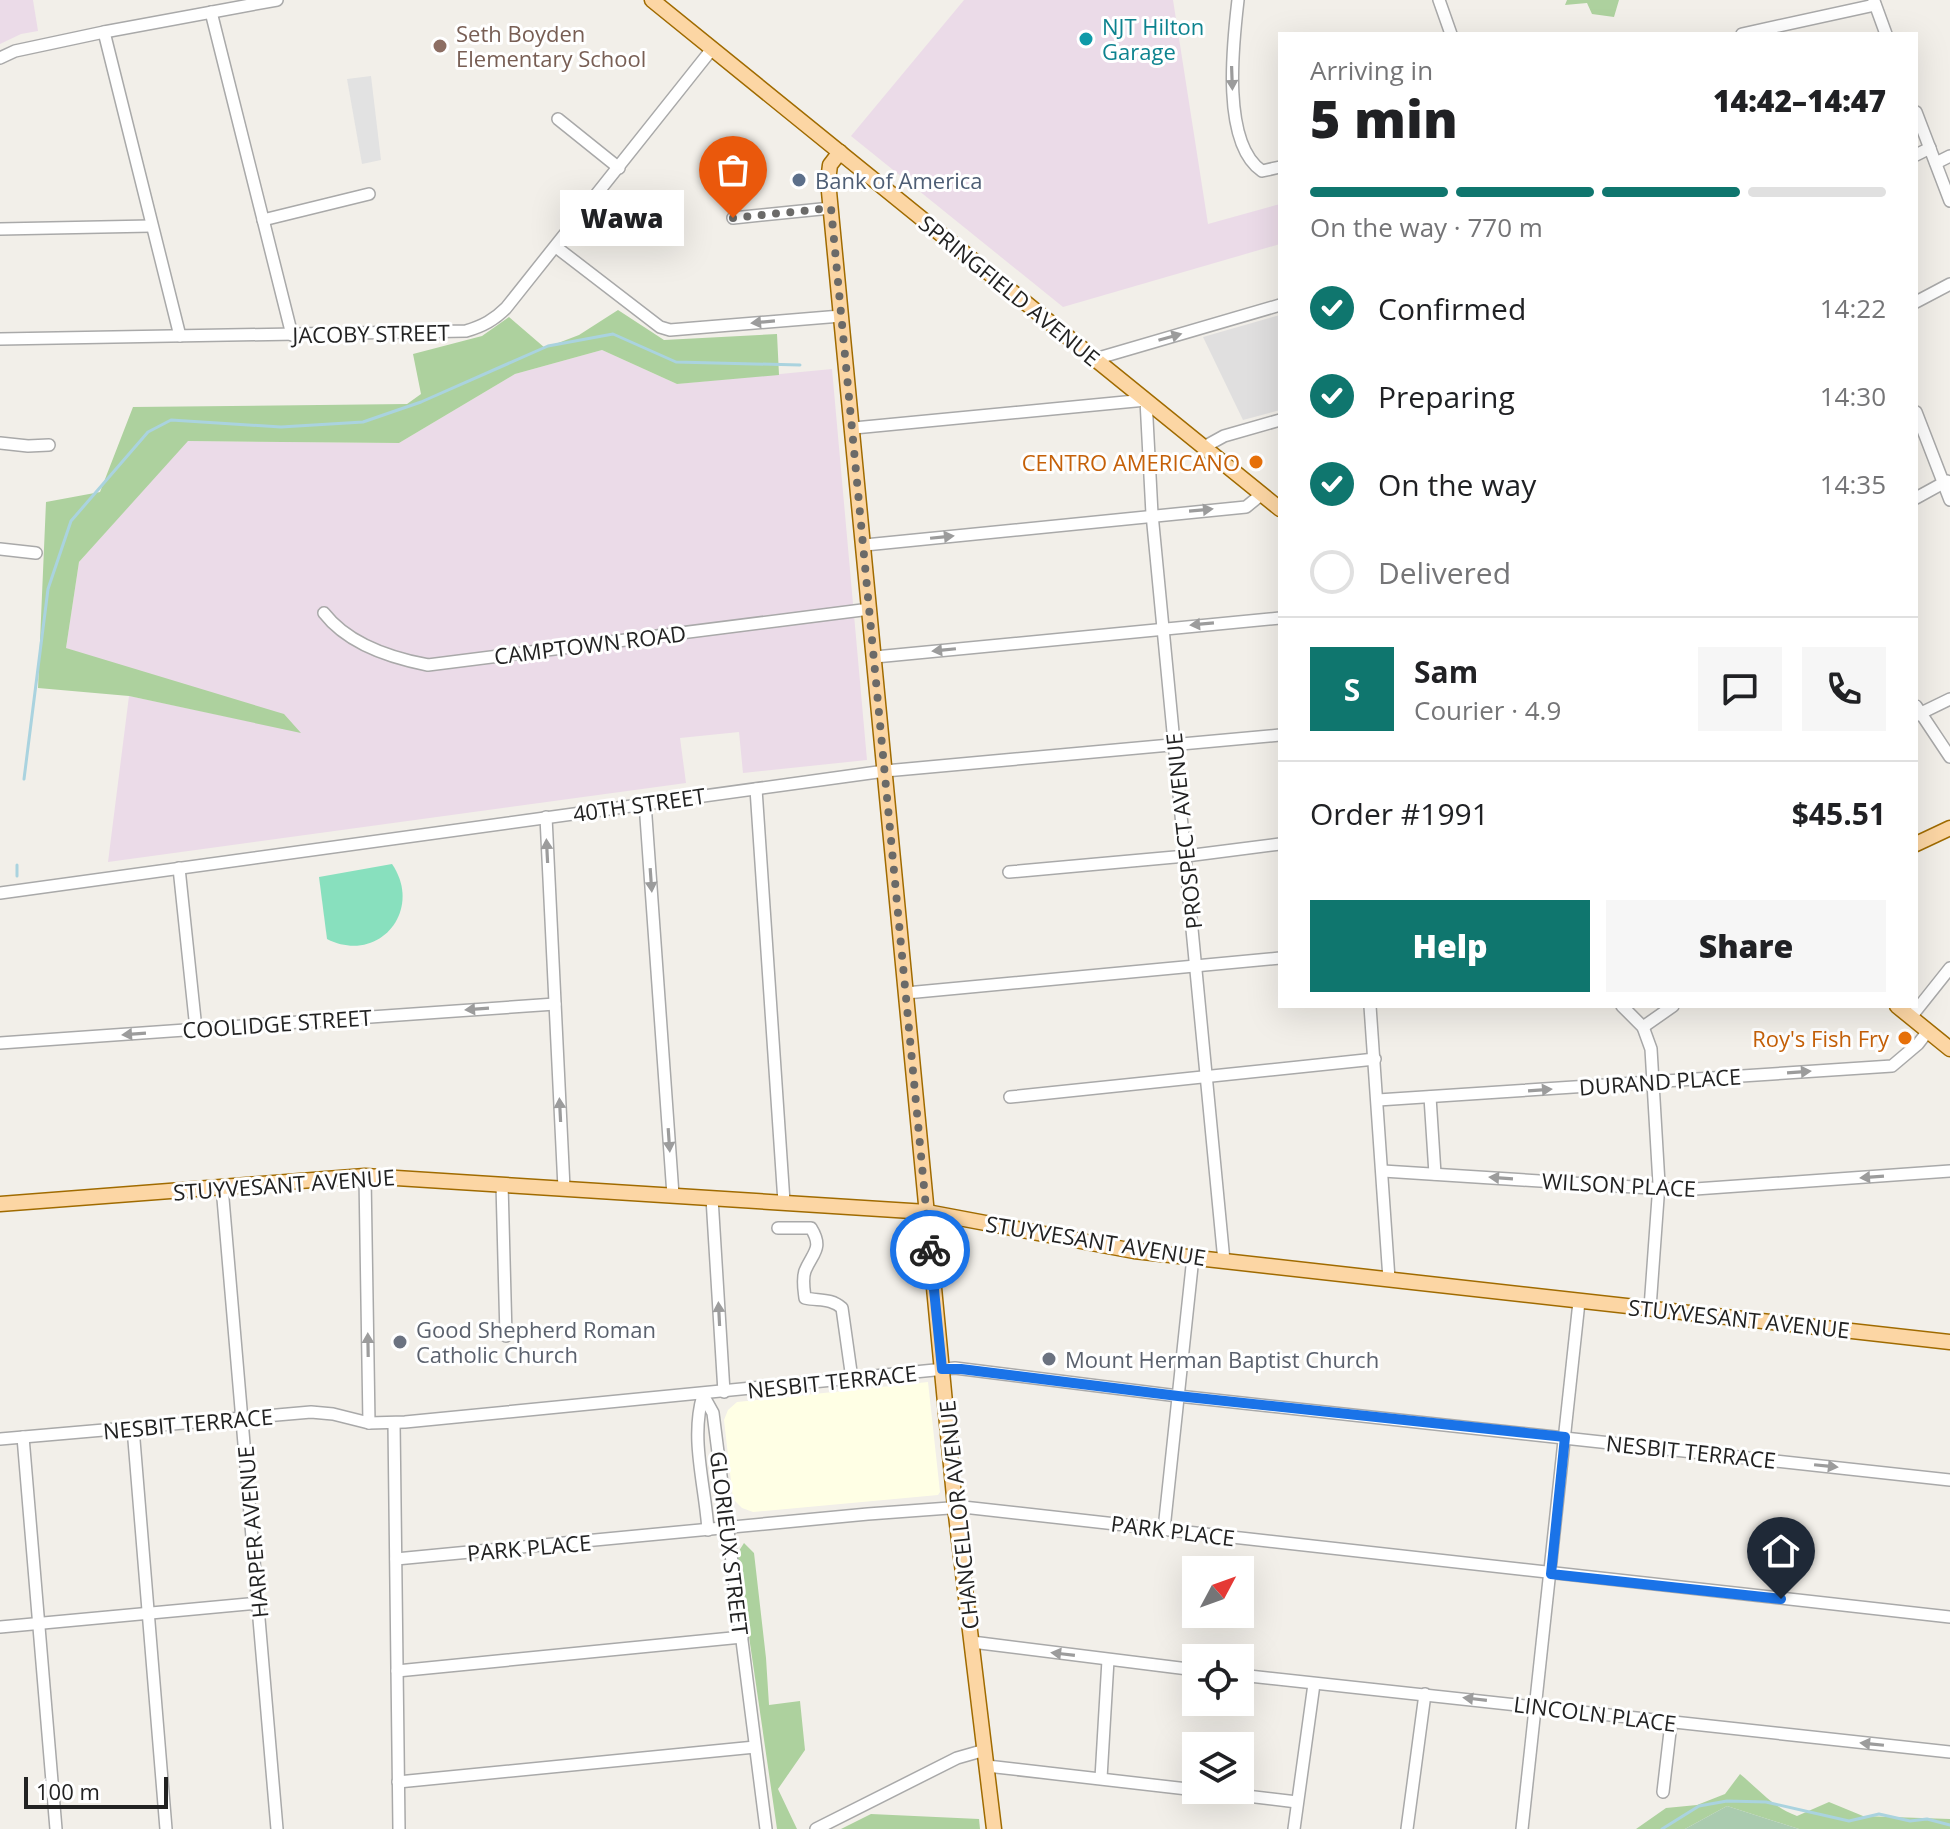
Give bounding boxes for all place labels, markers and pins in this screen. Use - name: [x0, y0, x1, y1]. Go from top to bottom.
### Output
- place label: NJT Hilton Garage: [1102, 11, 1204, 66]
- place label: Seth Boyden Elementary School: [456, 18, 646, 73]
- marker: NJT Hilton Garage: [1077, 30, 1095, 48]
- marker: Seth Boyden Elementary School: [431, 37, 449, 55]
- pin: [699, 136, 767, 218]
- place label: Bank of America: [815, 165, 983, 195]
- marker: Bank of America: [790, 171, 808, 189]
- callout: Wawa: [561, 190, 685, 246]
- place label: CENTRO AMERICANO: [1022, 447, 1240, 477]
- marker: CENTRO AMERICANO: [1247, 453, 1265, 471]
- place label: Roy's Fish Fry: [1752, 1023, 1890, 1053]
- marker: Roy's Fish Fry: [1896, 1029, 1914, 1047]
- place label: Good Shepherd Roman Catholic Church: [416, 1314, 656, 1369]
- marker: Good Shepherd Roman Catholic Church: [391, 1333, 409, 1351]
- place label: Mount Herman Baptist Church: [1065, 1344, 1379, 1374]
- marker: Mount Herman Baptist Church: [1040, 1350, 1058, 1368]
- pin: [1747, 1517, 1815, 1599]

